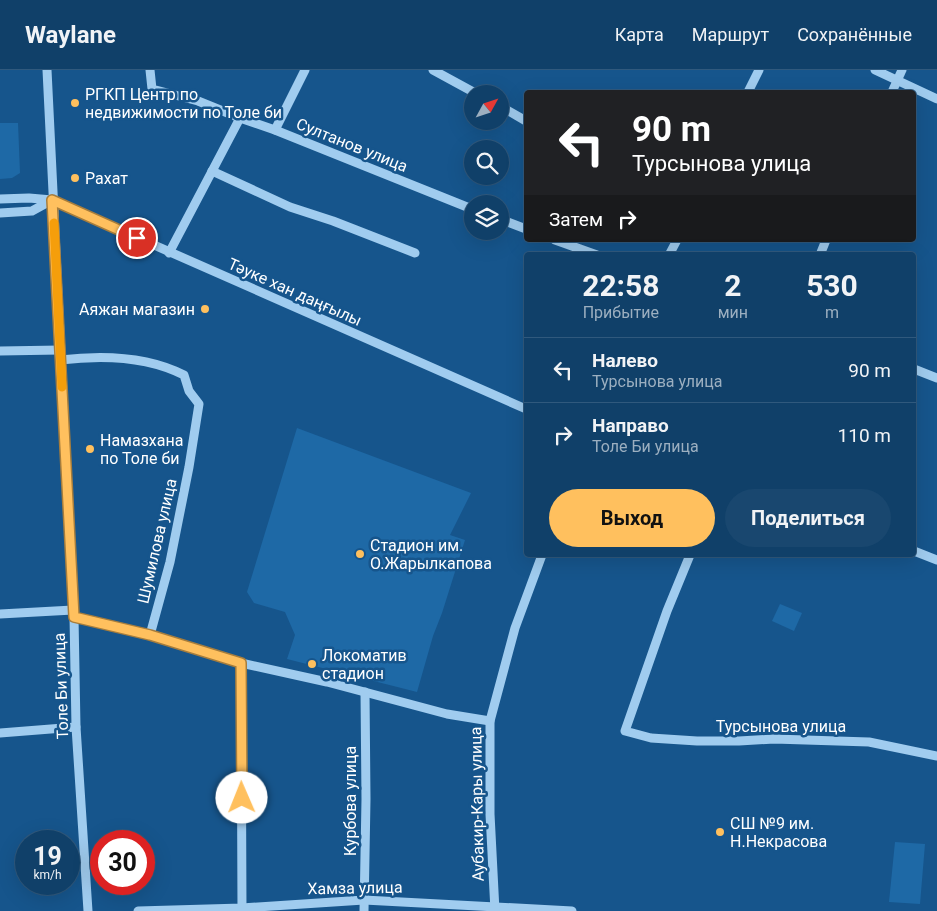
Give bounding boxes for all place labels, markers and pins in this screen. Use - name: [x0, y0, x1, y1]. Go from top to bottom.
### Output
- place label: РГКП Центр по недвижимости по Толе би: [85, 85, 282, 122]
- marker: РГКП Центр по недвижимости по Толе би: [69, 97, 81, 109]
- place label: Рахат: [85, 169, 128, 188]
- marker: Рахат: [69, 172, 81, 184]
- pin: [116, 217, 158, 259]
- place label: Аяжан магазин: [79, 300, 195, 319]
- marker: Аяжан магазин: [199, 303, 211, 315]
- place label: Намазхана по Толе би: [100, 431, 183, 468]
- marker: Намазхана по Толе би: [84, 443, 96, 455]
- place label: Стадион им. О.Жарылкапова: [370, 536, 492, 573]
- marker: Стадион им. О.Жарылкапова: [354, 548, 366, 560]
- place label: Локоматив стадион: [322, 646, 407, 683]
- marker: Локоматив стадион: [306, 658, 318, 670]
- place label: СШ №9 им. Н.Некрасова: [730, 814, 827, 851]
- marker: СШ №9 им. Н.Некрасова: [714, 826, 726, 838]

